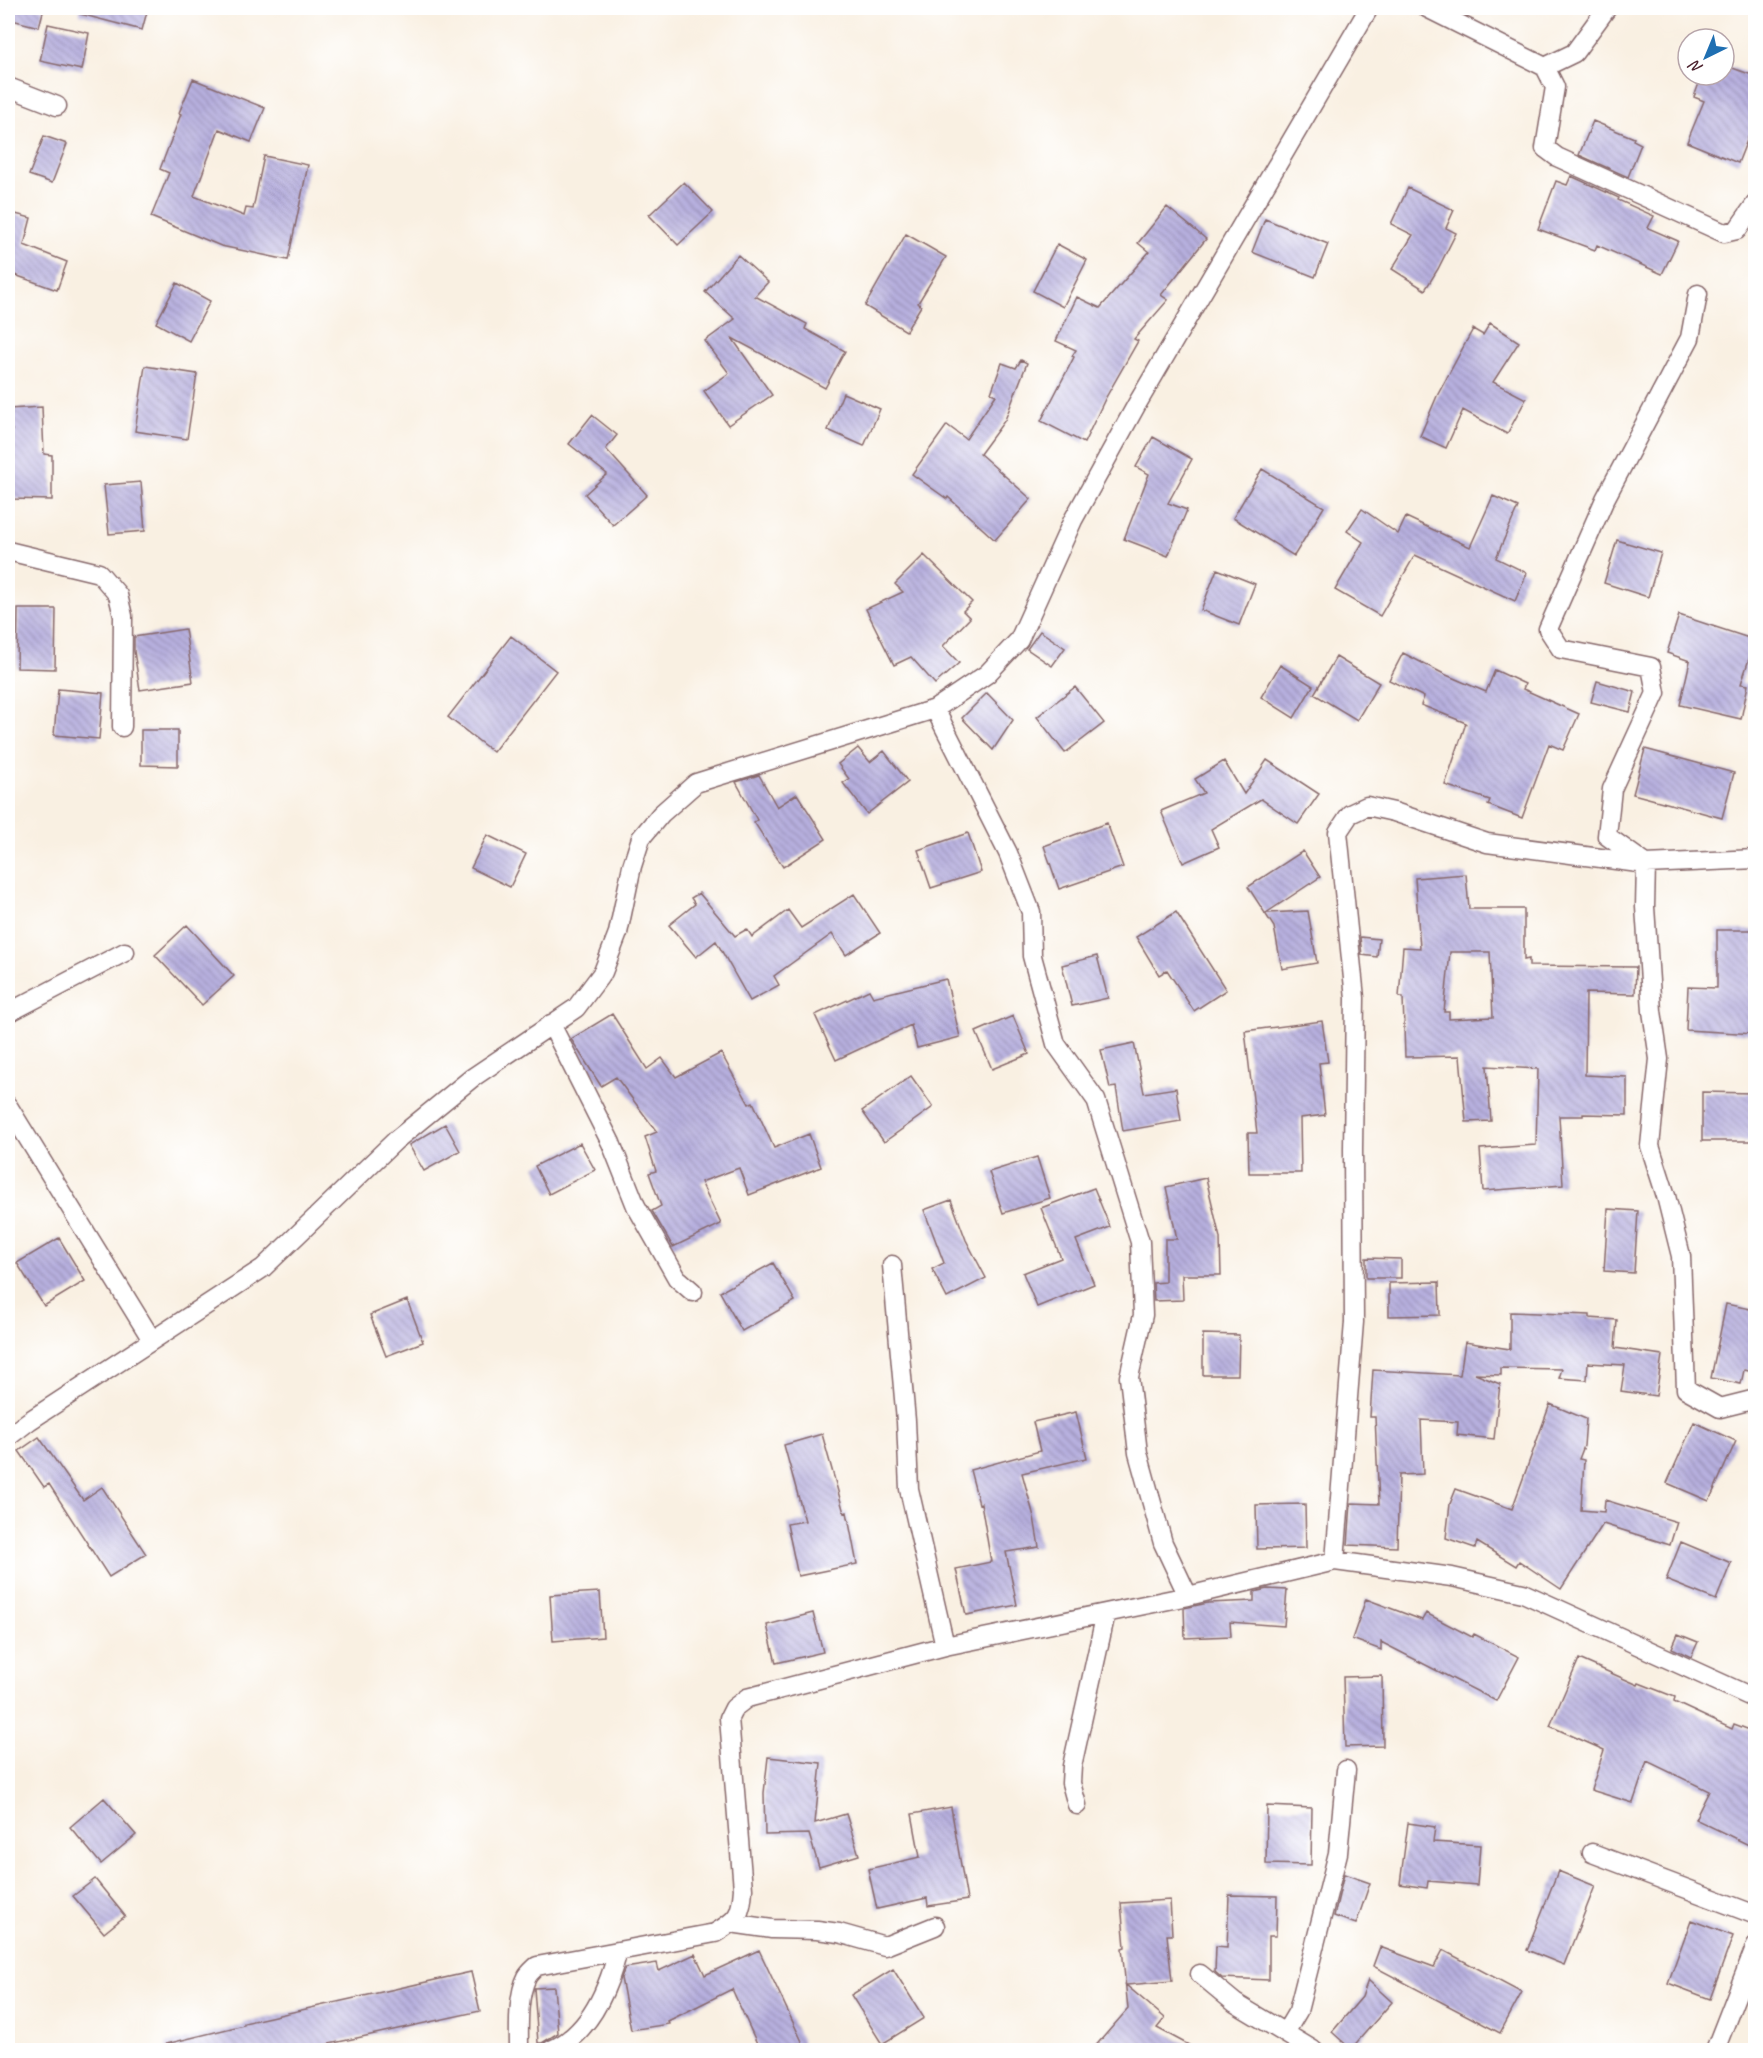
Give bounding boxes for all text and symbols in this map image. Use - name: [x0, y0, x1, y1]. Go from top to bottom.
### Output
- north arrow: [1676, 27, 1736, 87]
- text: N: [1684, 54, 1707, 78]

